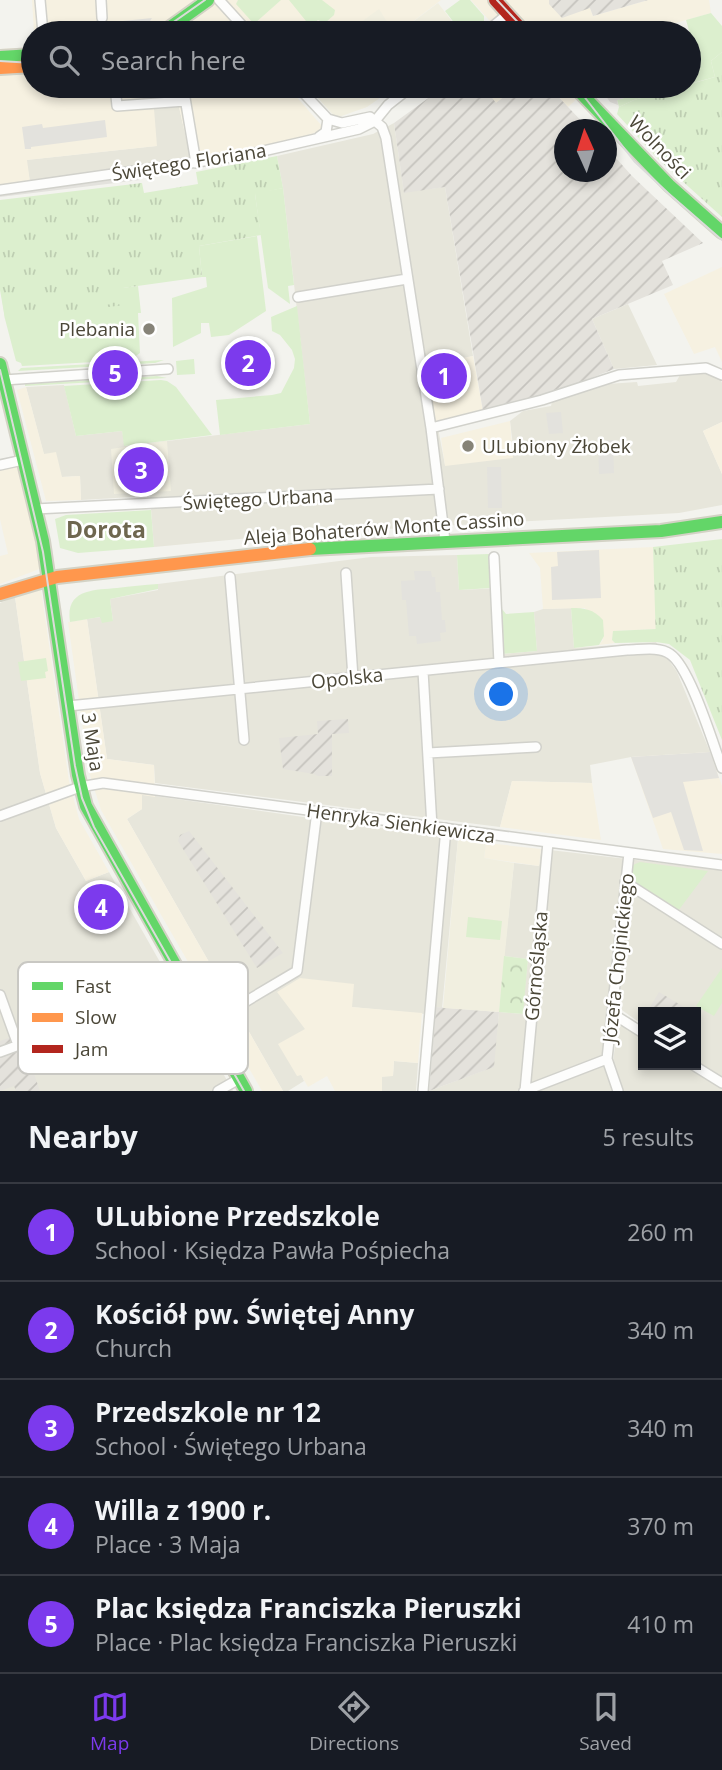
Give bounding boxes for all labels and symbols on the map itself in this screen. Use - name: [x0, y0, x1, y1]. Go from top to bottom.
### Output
- street label: Wolności: [623, 109, 697, 185]
- north arrow: [554, 119, 617, 182]
- street label: Świętego Floriana: [110, 137, 268, 187]
- place label: Plebania: [59, 316, 135, 342]
- marker: Plebania: [141, 321, 157, 337]
- pin: 2: [225, 337, 271, 389]
- pin: 5: [92, 347, 138, 399]
- pin: 1: [421, 350, 467, 402]
- place label: ULubiony Żłobek: [482, 433, 631, 459]
- marker: ULubiony Żłobek: [460, 438, 476, 454]
- pin: 3: [118, 444, 164, 496]
- street label: Świętego Urbana: [182, 482, 334, 516]
- street label: Aleja Bohaterów Monte Cassino: [243, 505, 525, 551]
- district label: Dorota: [66, 513, 146, 545]
- street label: Opolska: [310, 661, 384, 695]
- your location: [484, 677, 518, 711]
- street label: 3 Maja: [76, 711, 110, 773]
- street label: Henryka Sienkiewicza: [305, 797, 497, 849]
- street label: Józefa Chojnickiego: [596, 872, 640, 1046]
- pin: 4: [78, 881, 124, 933]
- street label: Górnośląska: [518, 910, 554, 1022]
- legend: [18, 962, 248, 1074]
- text: Fast: [75, 973, 111, 999]
- text: Slow: [75, 1004, 117, 1030]
- text: Jam: [73, 1036, 108, 1062]

